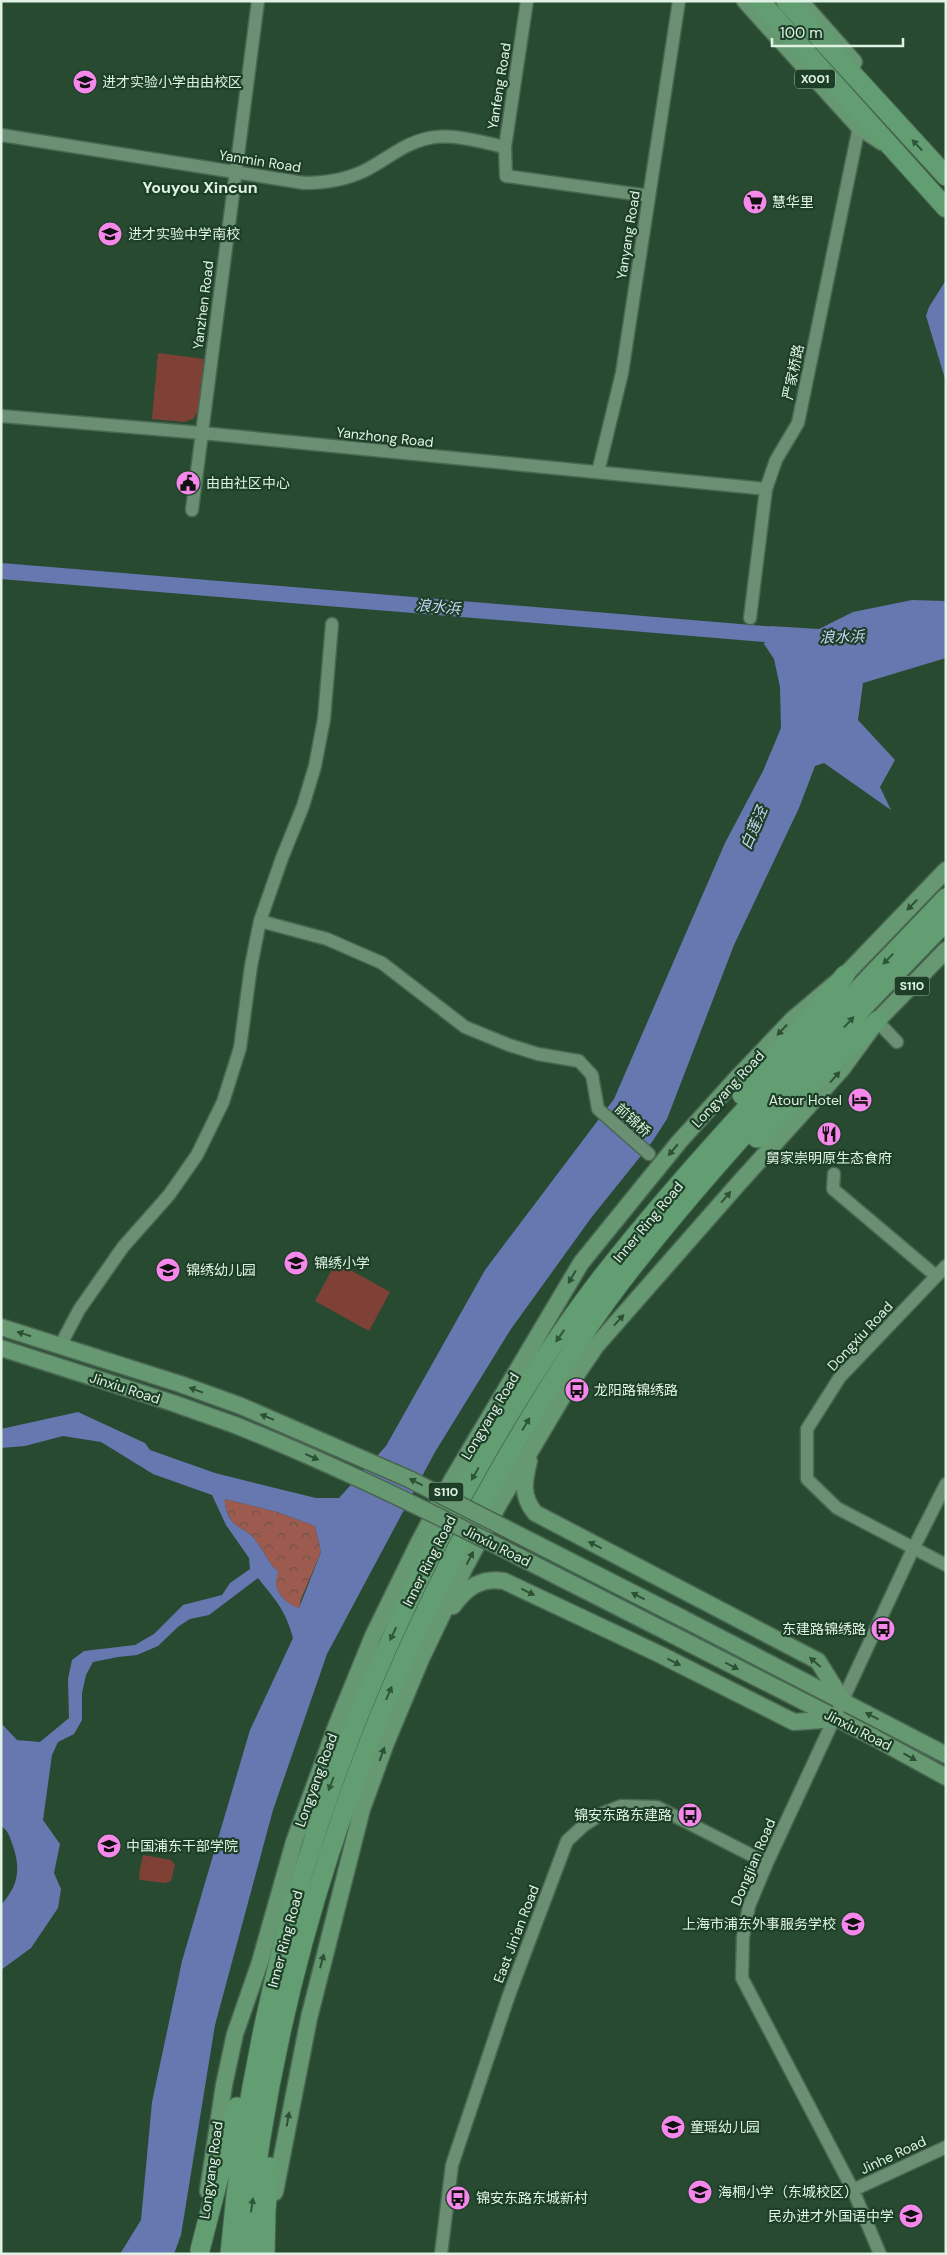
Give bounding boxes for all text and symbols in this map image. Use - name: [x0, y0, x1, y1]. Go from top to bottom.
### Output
- scale bar: [772, 15, 903, 47]
- text: 100 m: [780, 23, 823, 43]
- street label: Yanfeng Road: [483, 41, 515, 131]
- school or university icon: 进才实验小学由由校区: [72, 69, 98, 95]
- road number: X001: [795, 70, 835, 88]
- place label: 进才实验小学由由校区: [102, 73, 242, 91]
- one-way arrow: [911, 139, 923, 151]
- street label: Yanmin Road: [218, 146, 302, 176]
- district label: Youyou Xincun: [142, 177, 258, 198]
- street label: Yanyang Road: [612, 189, 644, 281]
- supermarket icon: 慧华里: [742, 189, 768, 215]
- place label: 慧华里: [772, 193, 814, 211]
- school or university icon: 进才实验中学南校: [97, 221, 123, 247]
- place label: 进才实验中学南校: [128, 225, 240, 243]
- street label: Yanzhen Road: [189, 259, 217, 351]
- street label: 严家桥路: [778, 343, 808, 401]
- street label: Yanzhong Road: [335, 423, 435, 451]
- public building icon: 由由社区中心: [175, 470, 201, 496]
- place label: 由由社区中心: [206, 474, 290, 492]
- water label: 浪水浜: [415, 595, 463, 619]
- water label: 浪水浜: [819, 627, 867, 647]
- water label: 白莲泾: [736, 802, 773, 853]
- one-way arrow: [906, 899, 918, 911]
- one-way arrow: [882, 952, 894, 964]
- road number: S110: [894, 976, 930, 996]
- one-way arrow: [843, 1016, 854, 1029]
- one-way arrow: [776, 1024, 788, 1036]
- street label: Longyang Road: [688, 1047, 768, 1131]
- one-way arrow: [829, 1071, 841, 1083]
- hotel icon: Atour Hotel: [847, 1087, 873, 1113]
- place label: Atour Hotel: [769, 1091, 842, 1109]
- street label: 前锦桥: [611, 1099, 655, 1141]
- restaurant icon: 舅家崇明原生态食府: [816, 1121, 842, 1147]
- one-way arrow: [667, 1143, 678, 1156]
- place label: 舅家崇明原生态食府: [766, 1149, 892, 1167]
- street label: Inner Ring Road: [609, 1178, 687, 1266]
- one-way arrow: [720, 1192, 732, 1204]
- school or university icon: 锦绣小学: [283, 1250, 309, 1276]
- place label: 锦绣小学: [314, 1254, 370, 1272]
- school or university icon: 锦绣幼儿园: [155, 1257, 181, 1283]
- place label: 锦绣幼儿园: [186, 1261, 256, 1279]
- one-way arrow: [568, 1271, 577, 1284]
- street label: Dongxiu Road: [823, 1298, 897, 1374]
- one-way arrow: [613, 1314, 625, 1326]
- one-way arrow: [556, 1329, 565, 1343]
- one-way arrow: [17, 1330, 32, 1338]
- street label: Jinxiu Road: [87, 1368, 163, 1408]
- street label: Longyang Road: [457, 1369, 523, 1463]
- bus stop icon: 龙阳路锦绣路: [564, 1377, 590, 1403]
- place label: 龙阳路锦绣路: [594, 1381, 678, 1399]
- one-way arrow: [188, 1386, 203, 1393]
- one-way arrow: [260, 1412, 274, 1420]
- one-way arrow: [522, 1417, 531, 1430]
- one-way arrow: [305, 1454, 319, 1462]
- one-way arrow: [470, 1467, 479, 1480]
- one-way arrow: [408, 1478, 423, 1487]
- road number: S110: [428, 1482, 464, 1501]
- street label: Inner Ring Road: [398, 1512, 460, 1610]
- street label: Jinxiu Road: [460, 1521, 534, 1571]
- one-way arrow: [588, 1541, 602, 1549]
- one-way arrow: [466, 1551, 474, 1566]
- one-way arrow: [521, 1588, 535, 1596]
- one-way arrow: [631, 1592, 646, 1600]
- bus stop icon: 东建路锦绣路: [870, 1616, 896, 1642]
- place label: 东建路锦绣路: [782, 1620, 866, 1638]
- one-way arrow: [388, 1627, 396, 1641]
- one-way arrow: [809, 1656, 822, 1667]
- one-way arrow: [667, 1658, 682, 1666]
- one-way arrow: [725, 1662, 739, 1670]
- one-way arrow: [385, 1686, 393, 1700]
- street label: Jinxiu Road: [821, 1705, 895, 1755]
- one-way arrow: [864, 1712, 879, 1720]
- street label: Longyang Road: [291, 1731, 341, 1829]
- one-way arrow: [378, 1746, 386, 1761]
- one-way arrow: [903, 1753, 916, 1762]
- one-way arrow: [327, 1777, 335, 1792]
- bus stop icon: 锦安东路东建路: [677, 1802, 703, 1828]
- place label: 锦安东路东建路: [574, 1806, 672, 1824]
- street label: Dongjian Road: [727, 1816, 779, 1908]
- school or university icon: 中国浦东干部学院: [96, 1833, 122, 1859]
- place label: 中国浦东干部学院: [126, 1837, 238, 1855]
- street label: East Jin'an Road: [489, 1883, 543, 1985]
- street label: Inner Ring Road: [263, 1888, 307, 1990]
- school or university icon: 上海市浦东外事服务学校: [840, 1911, 866, 1937]
- place label: 上海市浦东外事服务学校: [682, 1915, 836, 1933]
- one-way arrow: [319, 1953, 327, 1968]
- one-way arrow: [284, 2112, 292, 2127]
- school or university icon: 童瑶幼儿园: [660, 2114, 686, 2140]
- place label: 童瑶幼儿园: [690, 2118, 760, 2136]
- street label: Longyang Road: [195, 2120, 227, 2220]
- street label: Jinhe Road: [857, 2132, 929, 2178]
- school or university icon: 海桐小学（东城校区）: [687, 2179, 713, 2205]
- place label: 海桐小学（东城校区）: [718, 2183, 858, 2201]
- bus stop icon: 锦安东路东城新村: [445, 2185, 471, 2211]
- place label: 锦安东路东城新村: [476, 2189, 588, 2207]
- one-way arrow: [248, 2197, 256, 2213]
- school or university icon: 民办进才外国语中学: [898, 2203, 924, 2229]
- place label: 民办进才外国语中学: [768, 2207, 894, 2225]

